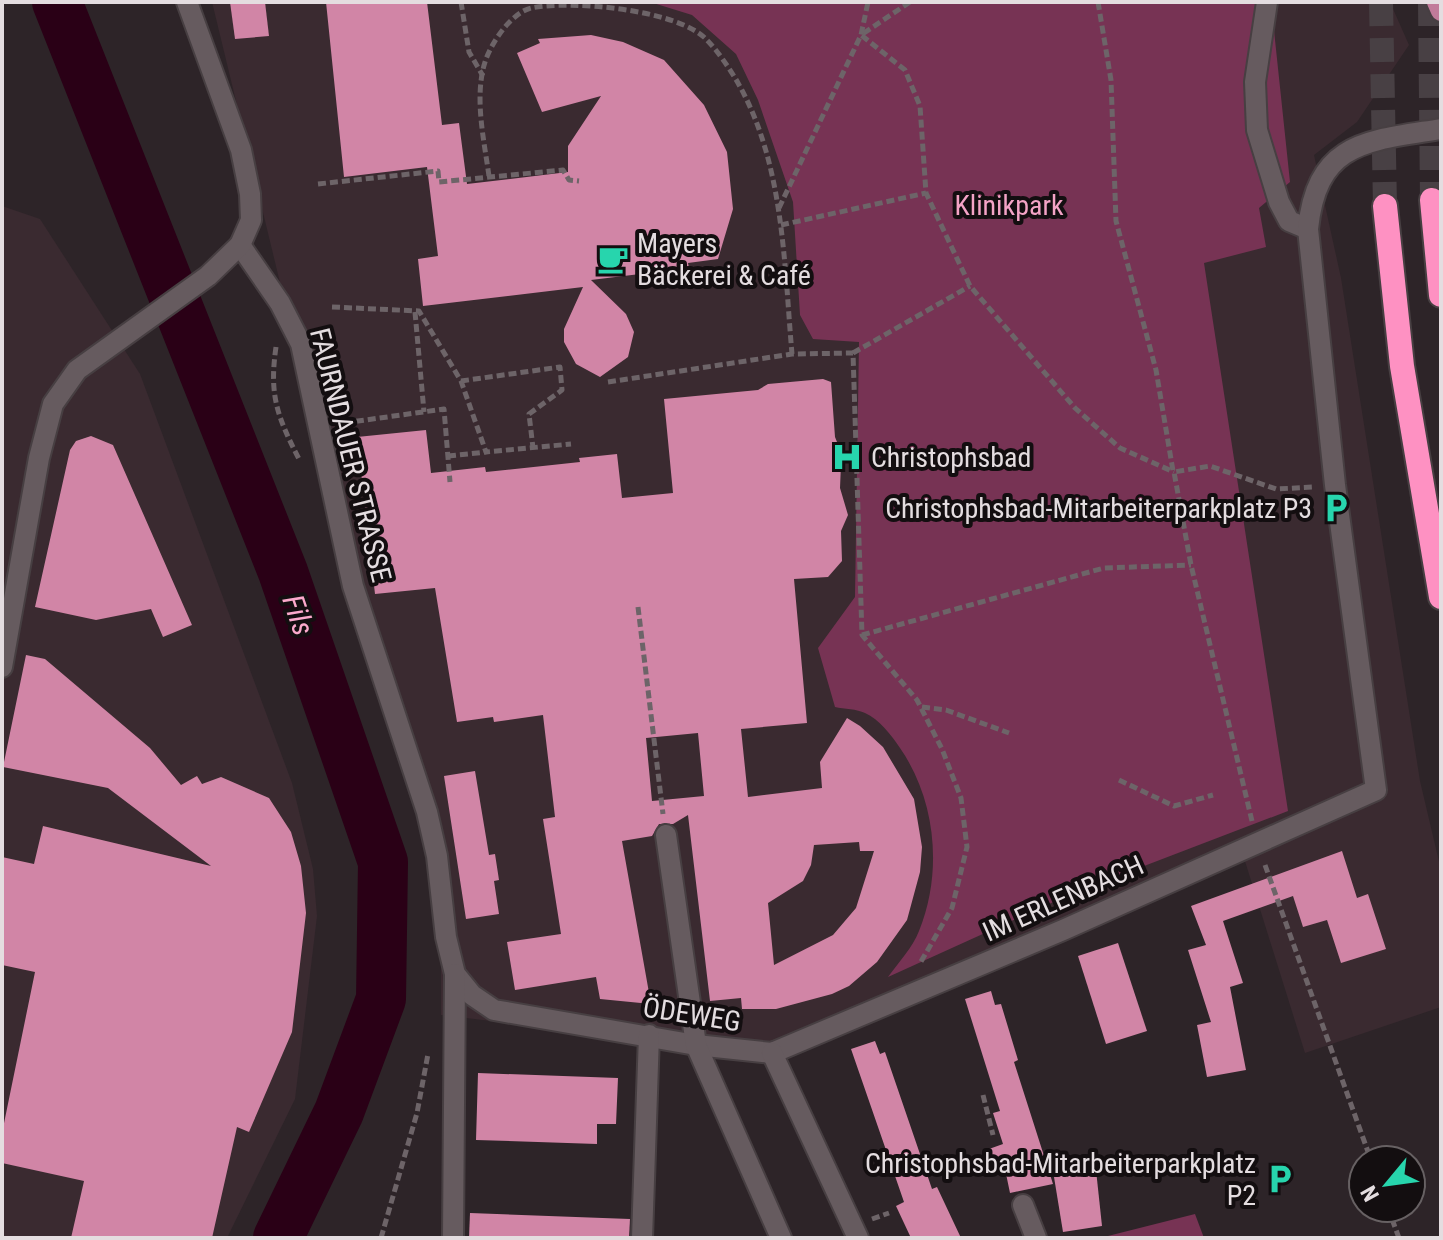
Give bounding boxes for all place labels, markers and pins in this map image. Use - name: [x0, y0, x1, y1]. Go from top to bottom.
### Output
- place label: Mayers Bäckerei & Café: [637, 227, 811, 292]
- cafe icon: Mayers Bäckerei & Café: [596, 242, 630, 276]
- hospital icon: Christophsbad: [830, 440, 864, 474]
- place label: Christophsbad: [871, 441, 1031, 474]
- parking icon: Christophsbad-Mitarbeiterparkplatz P3: [1319, 491, 1353, 525]
- place label: Christophsbad-Mitarbeiterparkplatz P3: [885, 492, 1312, 525]
- place label: Christophsbad-Mitarbeiterparkplatz P2: [865, 1147, 1256, 1212]
- parking icon: Christophsbad-Mitarbeiterparkplatz P2: [1263, 1162, 1297, 1196]

